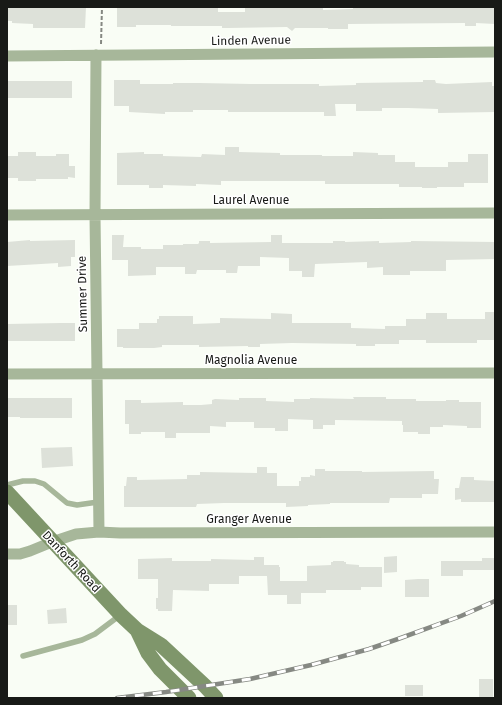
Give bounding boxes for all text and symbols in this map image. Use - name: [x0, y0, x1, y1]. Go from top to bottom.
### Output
- street label: Linden Avenue: [211, 33, 291, 49]
- street label: Laurel Avenue: [213, 194, 289, 208]
- street label: Summer Drive: [75, 256, 91, 332]
- street label: Magnolia Avenue: [205, 354, 297, 368]
- street label: Granger Avenue: [206, 513, 292, 527]
- street label: Danforth Road: [39, 528, 103, 596]

